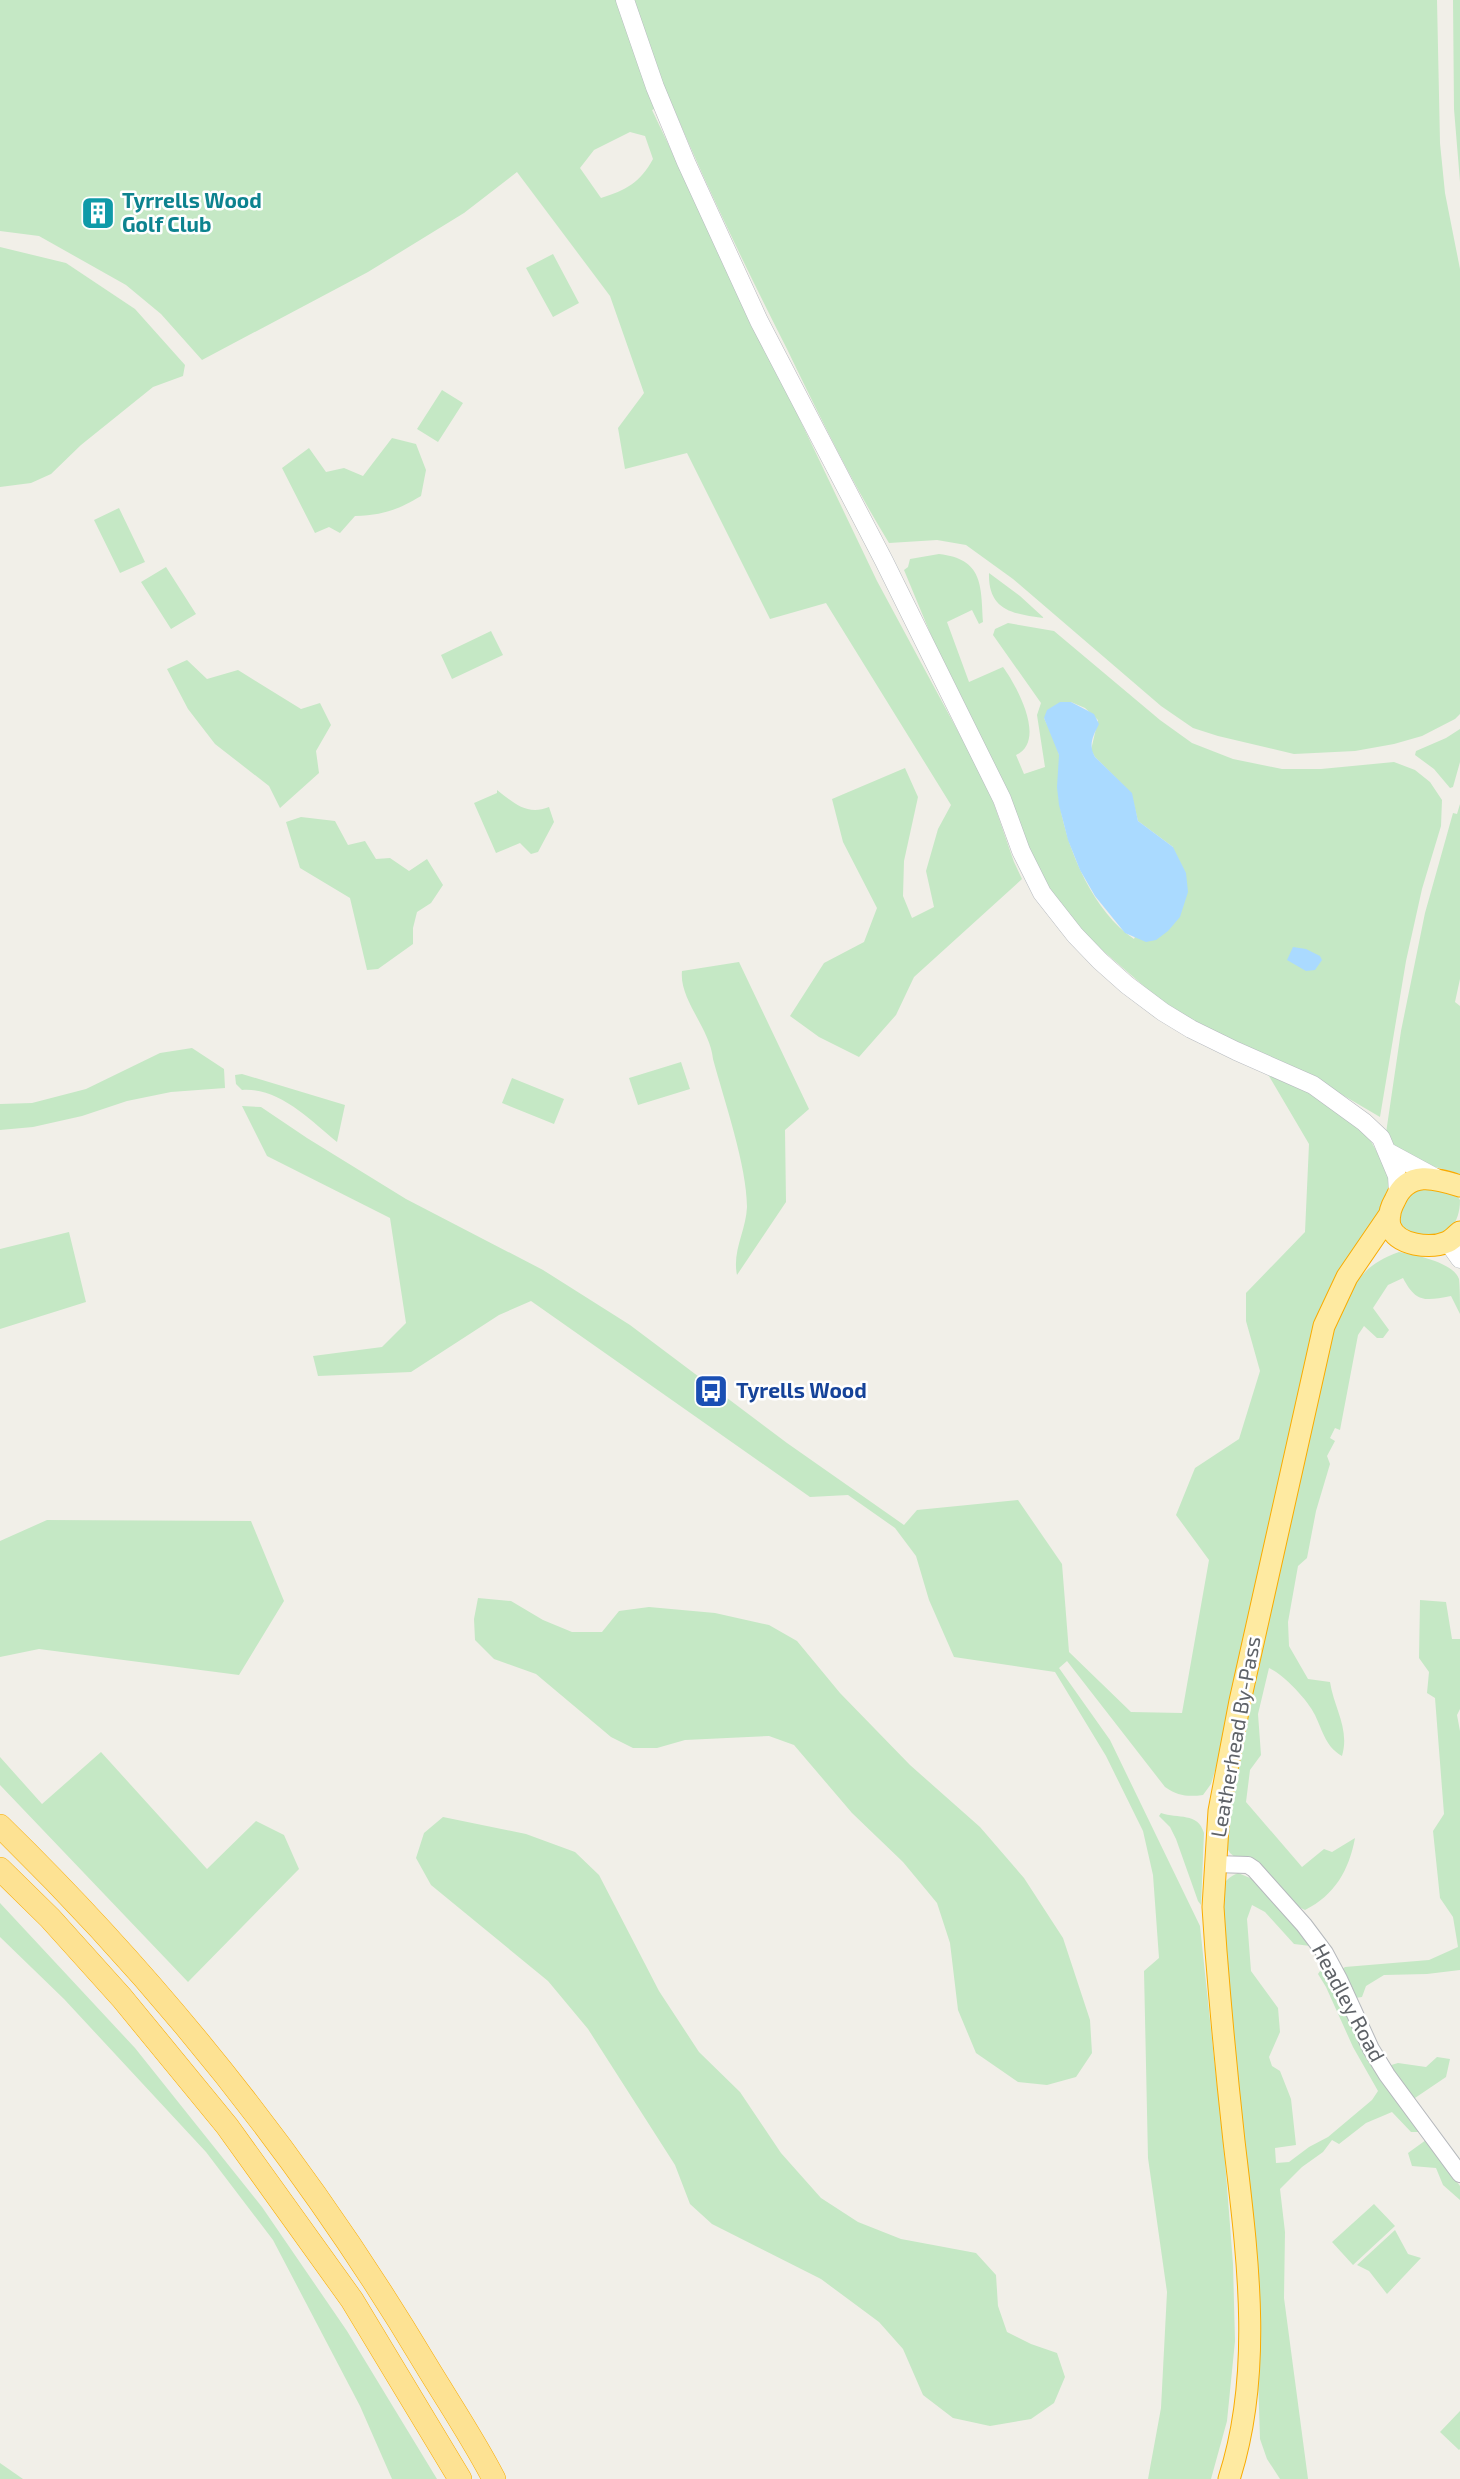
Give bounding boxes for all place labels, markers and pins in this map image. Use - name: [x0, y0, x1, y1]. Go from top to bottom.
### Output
- place label: Tyrrells Wood Golf Club: [122, 187, 262, 236]
- building icon: Tyrrells Wood Golf Club: [79, 194, 117, 232]
- bus stop icon: Tyrells Wood: [692, 1372, 730, 1410]
- place label: Tyrells Wood: [736, 1377, 867, 1403]

